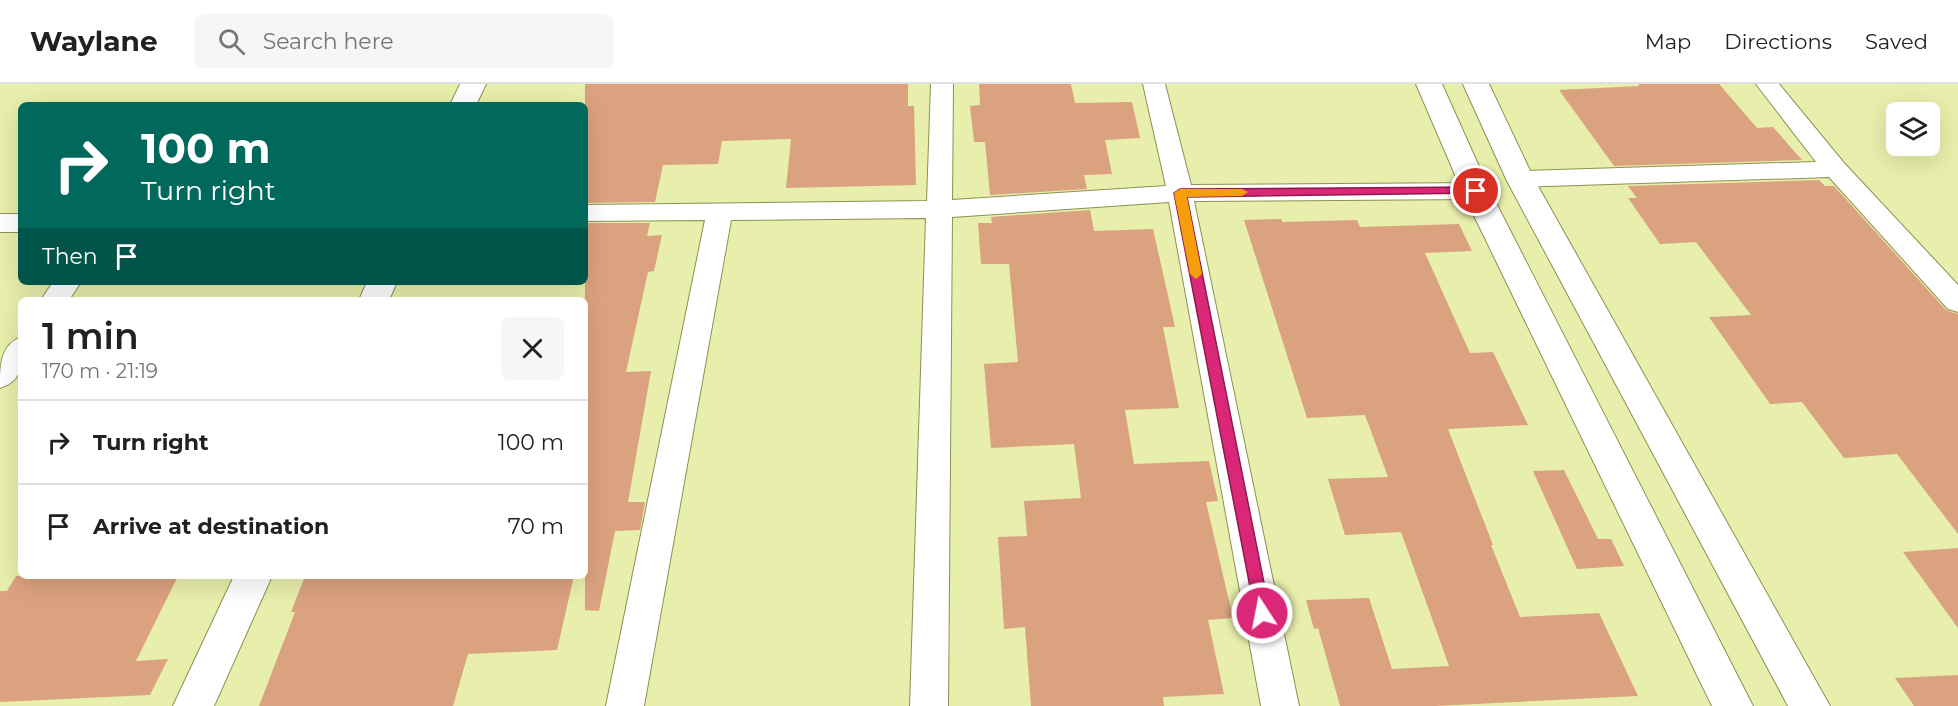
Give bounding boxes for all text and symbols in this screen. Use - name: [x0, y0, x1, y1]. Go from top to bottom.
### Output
- search box: [194, 14, 614, 68]
- text: Waylane: [30, 24, 158, 58]
- icon: search: [215, 25, 248, 58]
- text: Search here: [263, 28, 393, 55]
- text: Map: [1645, 29, 1691, 54]
- text: Directions: [1724, 29, 1832, 54]
- text: Saved: [1865, 29, 1928, 54]
- map controls: [1886, 102, 1940, 156]
- button: layers: [1886, 102, 1940, 156]
- text: 100 m: [141, 122, 270, 174]
- icon: right: [42, 126, 120, 204]
- pin: [1450, 165, 1501, 216]
- text: Turn right: [141, 174, 276, 207]
- icon: arrive: [1459, 174, 1492, 207]
- icon: arrive: [110, 240, 143, 273]
- text: Then: [42, 243, 98, 270]
- text: 1 min: [42, 314, 139, 358]
- button: close: [501, 317, 564, 380]
- text: 170 m · 21:19: [42, 359, 158, 383]
- icon: right: [42, 426, 75, 459]
- text: Turn right: [93, 429, 208, 456]
- text: 100 m: [498, 429, 564, 456]
- icon: arrive: [42, 510, 75, 543]
- text: Arrive at destination: [93, 513, 329, 540]
- text: 70 m: [508, 513, 564, 540]
- position arrow: [1230, 581, 1294, 645]

